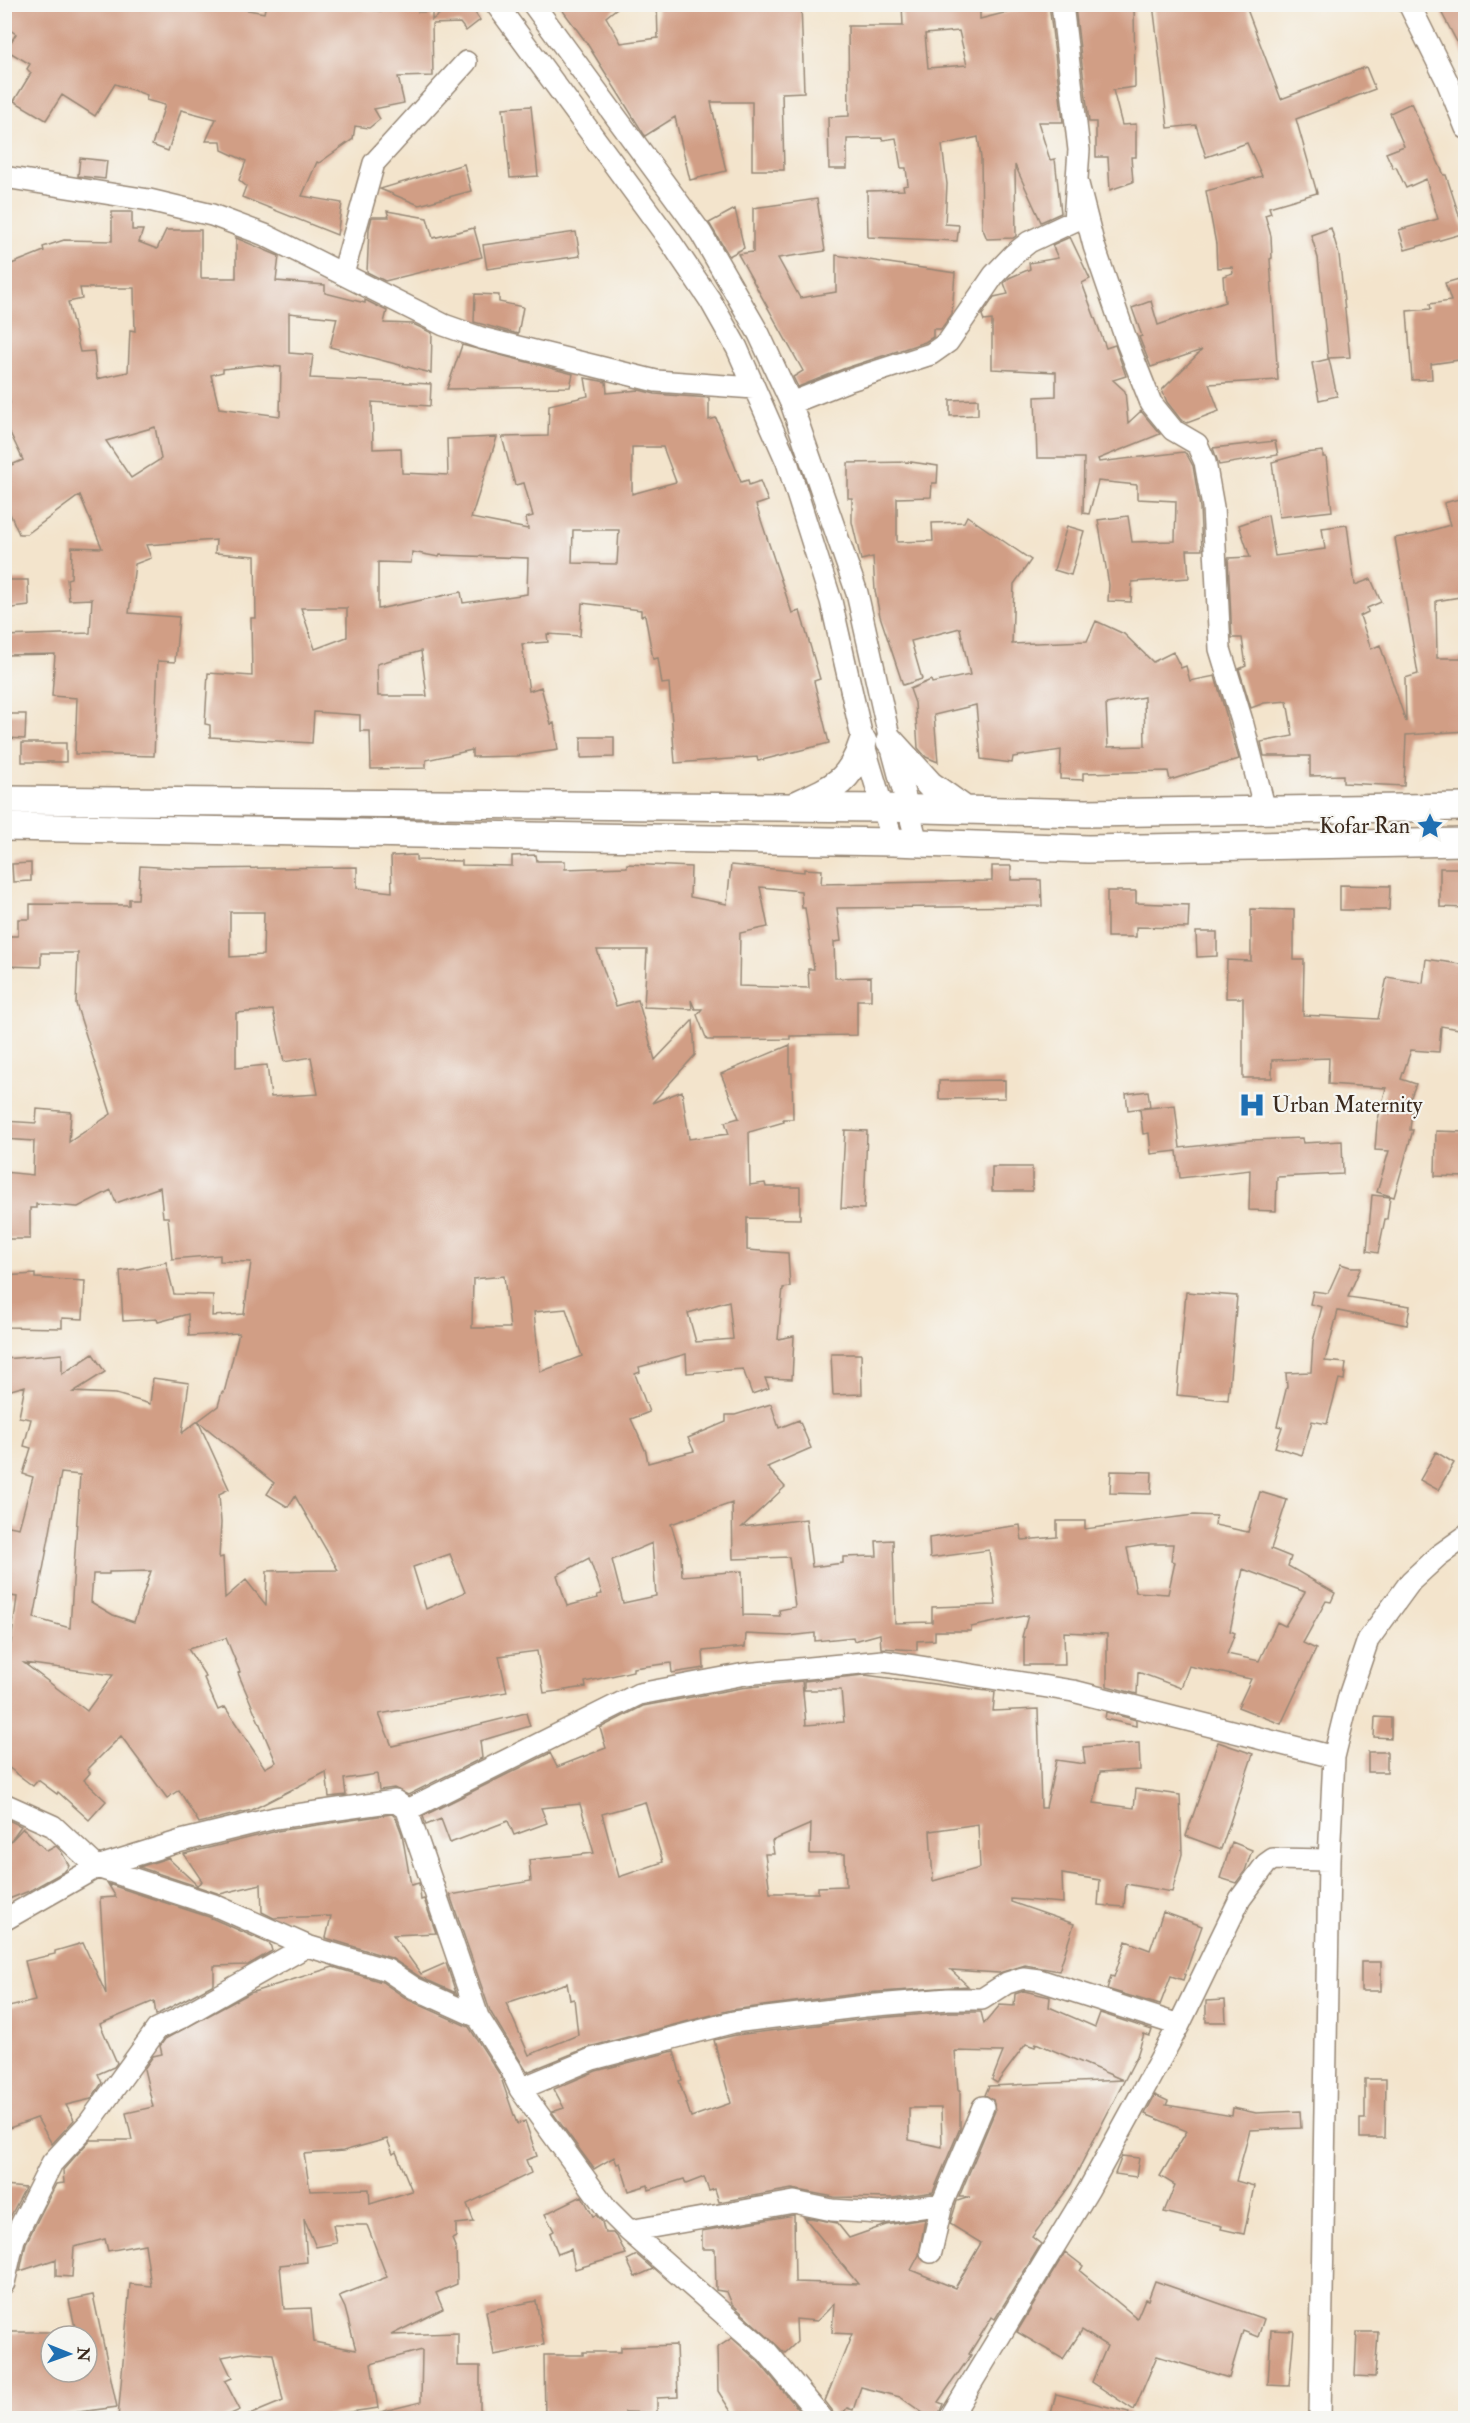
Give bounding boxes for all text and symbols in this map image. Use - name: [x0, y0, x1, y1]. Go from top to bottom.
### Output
- place icon: Kofar Ran: [1415, 811, 1445, 841]
- place label: Kofar Ran: [1319, 812, 1410, 840]
- hospital icon: Urban Maternity: [1237, 1090, 1267, 1120]
- place label: Urban Maternity: [1272, 1091, 1423, 1119]
- north arrow: [39, 2324, 99, 2384]
- text: N: [73, 2346, 93, 2362]

